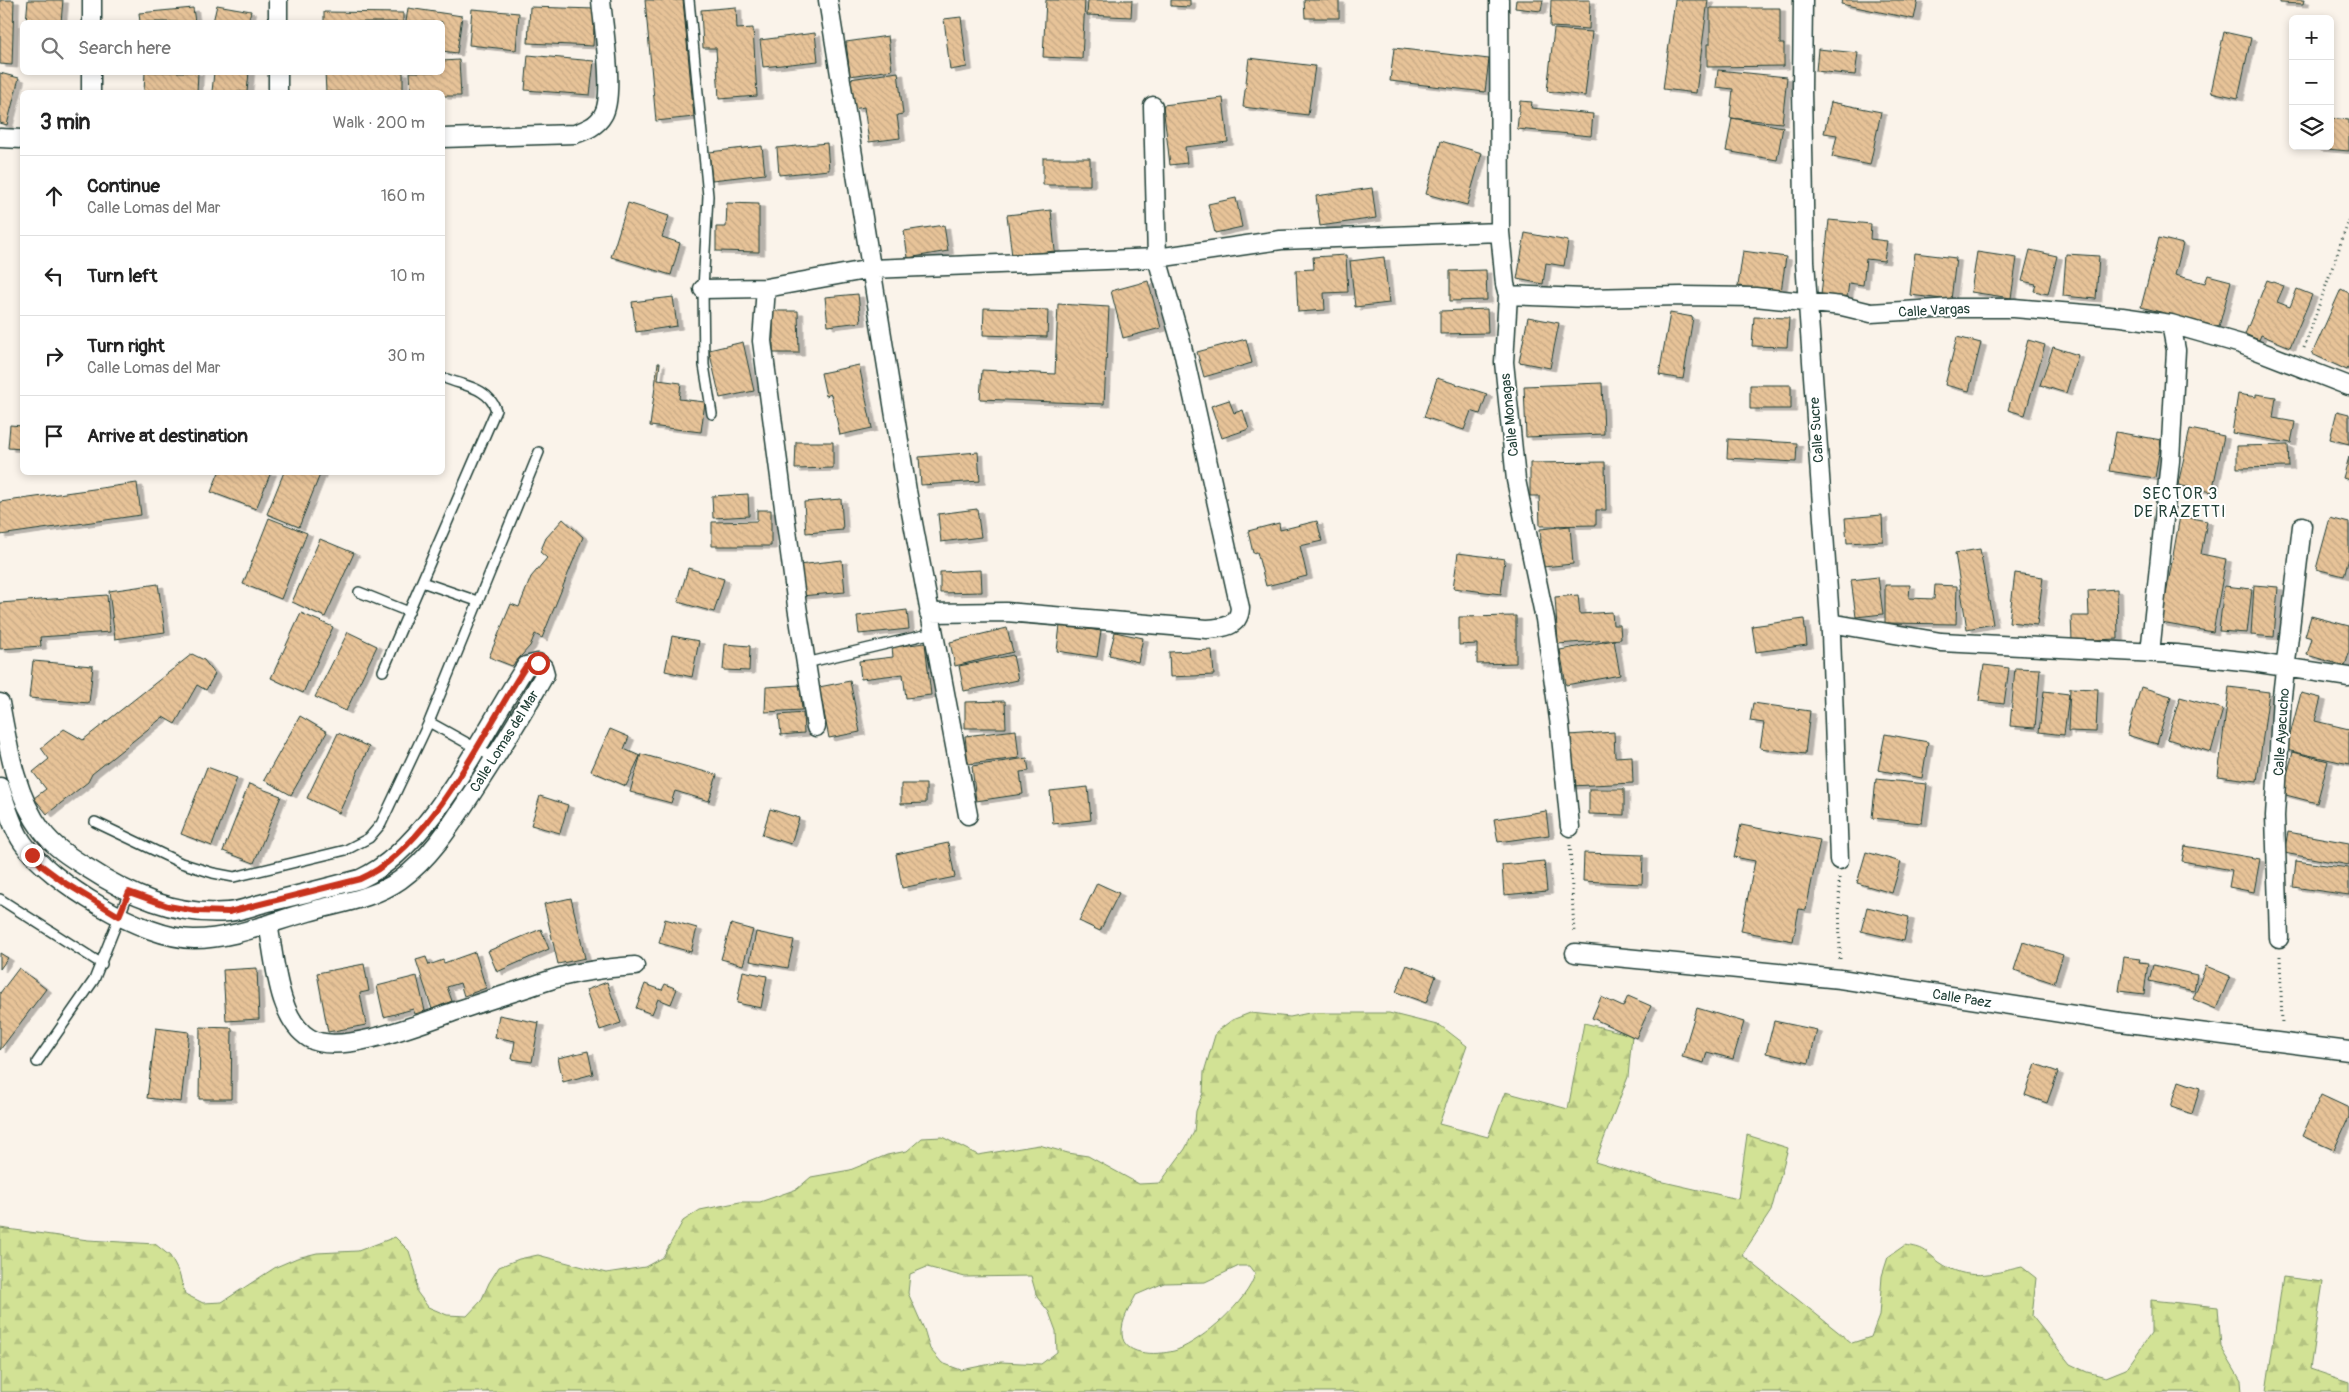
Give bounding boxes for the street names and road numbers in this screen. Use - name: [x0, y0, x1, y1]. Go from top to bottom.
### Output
- street label: Calle Vargas: [1898, 300, 1971, 321]
- street label: Calle Monagas: [1497, 372, 1522, 457]
- street label: Calle Sucre: [1806, 397, 1827, 463]
- street label: Calle Lomas del Mar: [466, 687, 543, 795]
- street label: Calle Ayacucho: [2270, 687, 2293, 777]
- street label: Calle Paez: [1931, 985, 1993, 1012]

